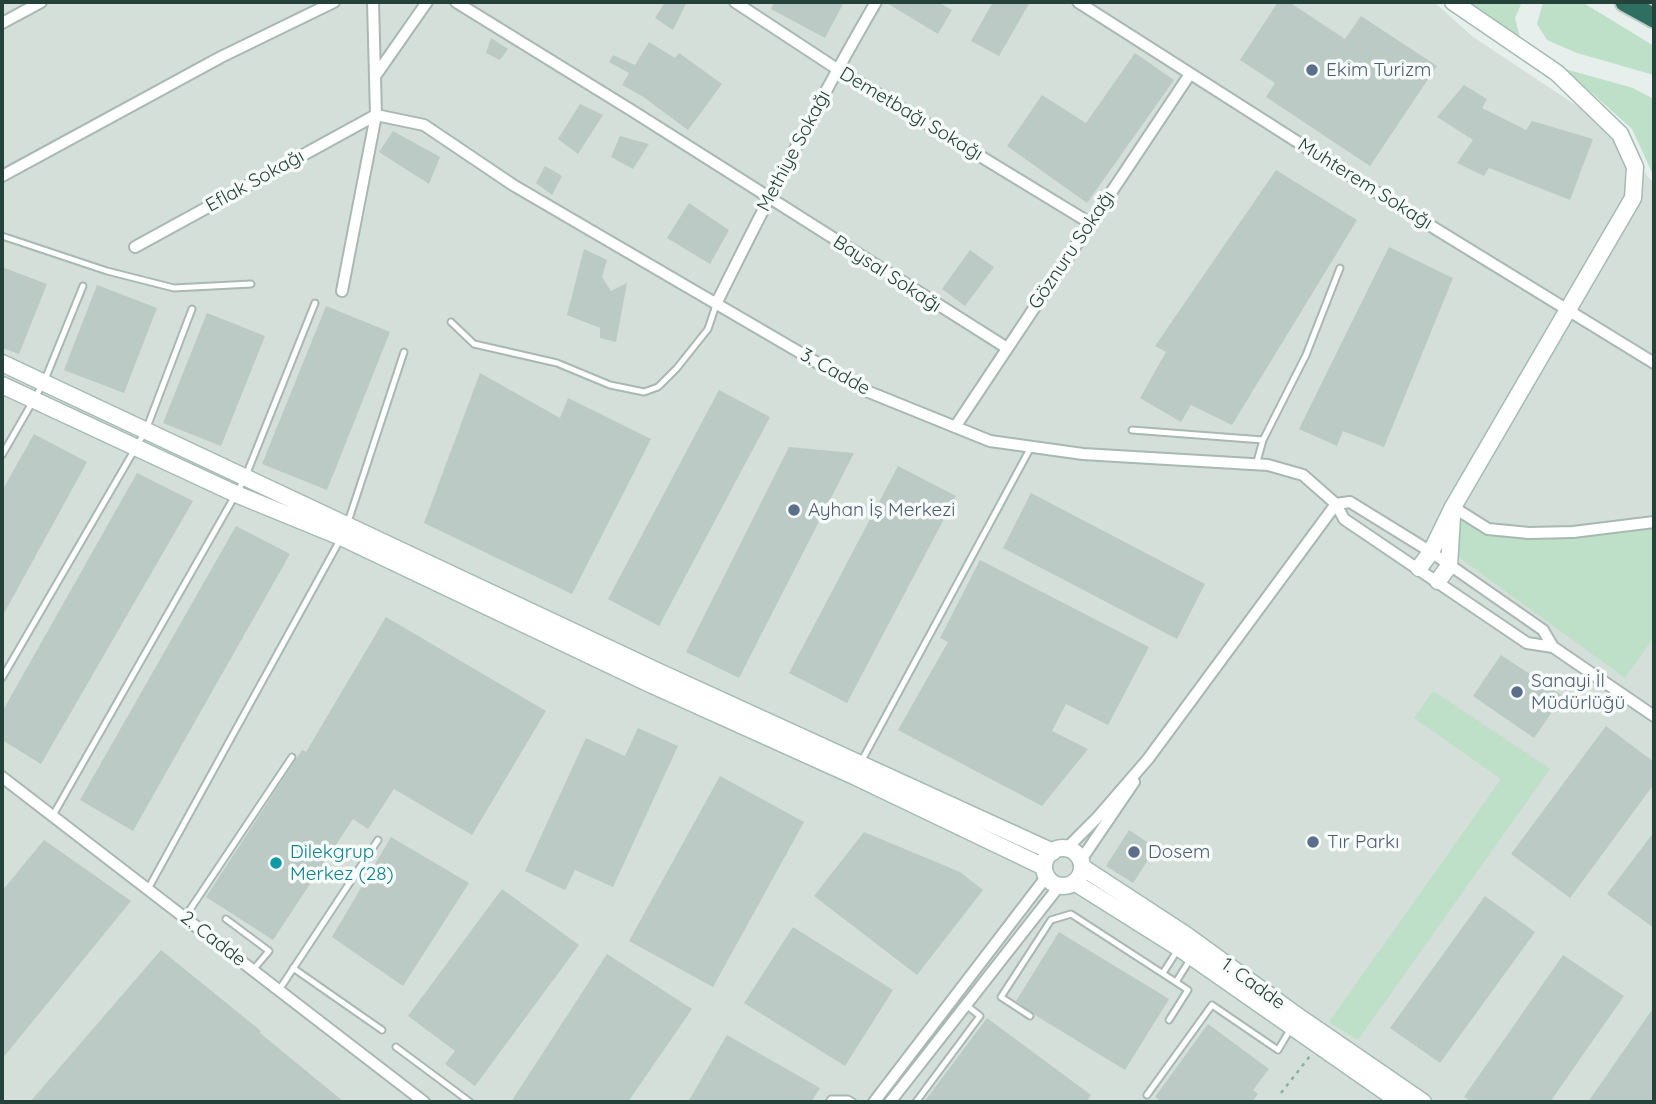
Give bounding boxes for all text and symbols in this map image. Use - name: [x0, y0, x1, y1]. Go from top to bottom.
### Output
- place label: Ekim Turizm: [1326, 59, 1431, 81]
- street label: Demetbağı Sokağı: [835, 62, 987, 166]
- marker: Ekim Turizm: [1304, 62, 1320, 78]
- street label: Methiye Sokağı: [752, 86, 836, 216]
- street label: Muhterem Sokağı: [1294, 133, 1436, 235]
- street label: Eflak Sokağı: [202, 145, 308, 217]
- street label: Göznuru Sokağı: [1024, 186, 1120, 314]
- street label: Baysal Sokağı: [829, 231, 945, 317]
- street label: 3. Cadde: [796, 344, 874, 400]
- place label: Ayhan İş Merkezi: [808, 499, 955, 521]
- marker: Ayhan İş Merkezi: [786, 502, 802, 518]
- place label: Sanayi İl Müdürlüğü: [1531, 670, 1625, 714]
- marker: Sanayi İl Müdürlüğü: [1509, 684, 1525, 700]
- place label: Tır Parkı: [1327, 831, 1399, 853]
- marker: Tır Parkı: [1305, 834, 1321, 850]
- place label: Dilekgrup Merkez (28): [290, 841, 394, 885]
- place label: Dosem: [1148, 841, 1210, 863]
- marker: Dosem: [1126, 844, 1142, 860]
- marker: Dilekgrup Merkez (28): [268, 855, 284, 871]
- street label: 2. Cadde: [176, 906, 250, 972]
- street label: 1. Cadde: [1217, 953, 1289, 1015]

